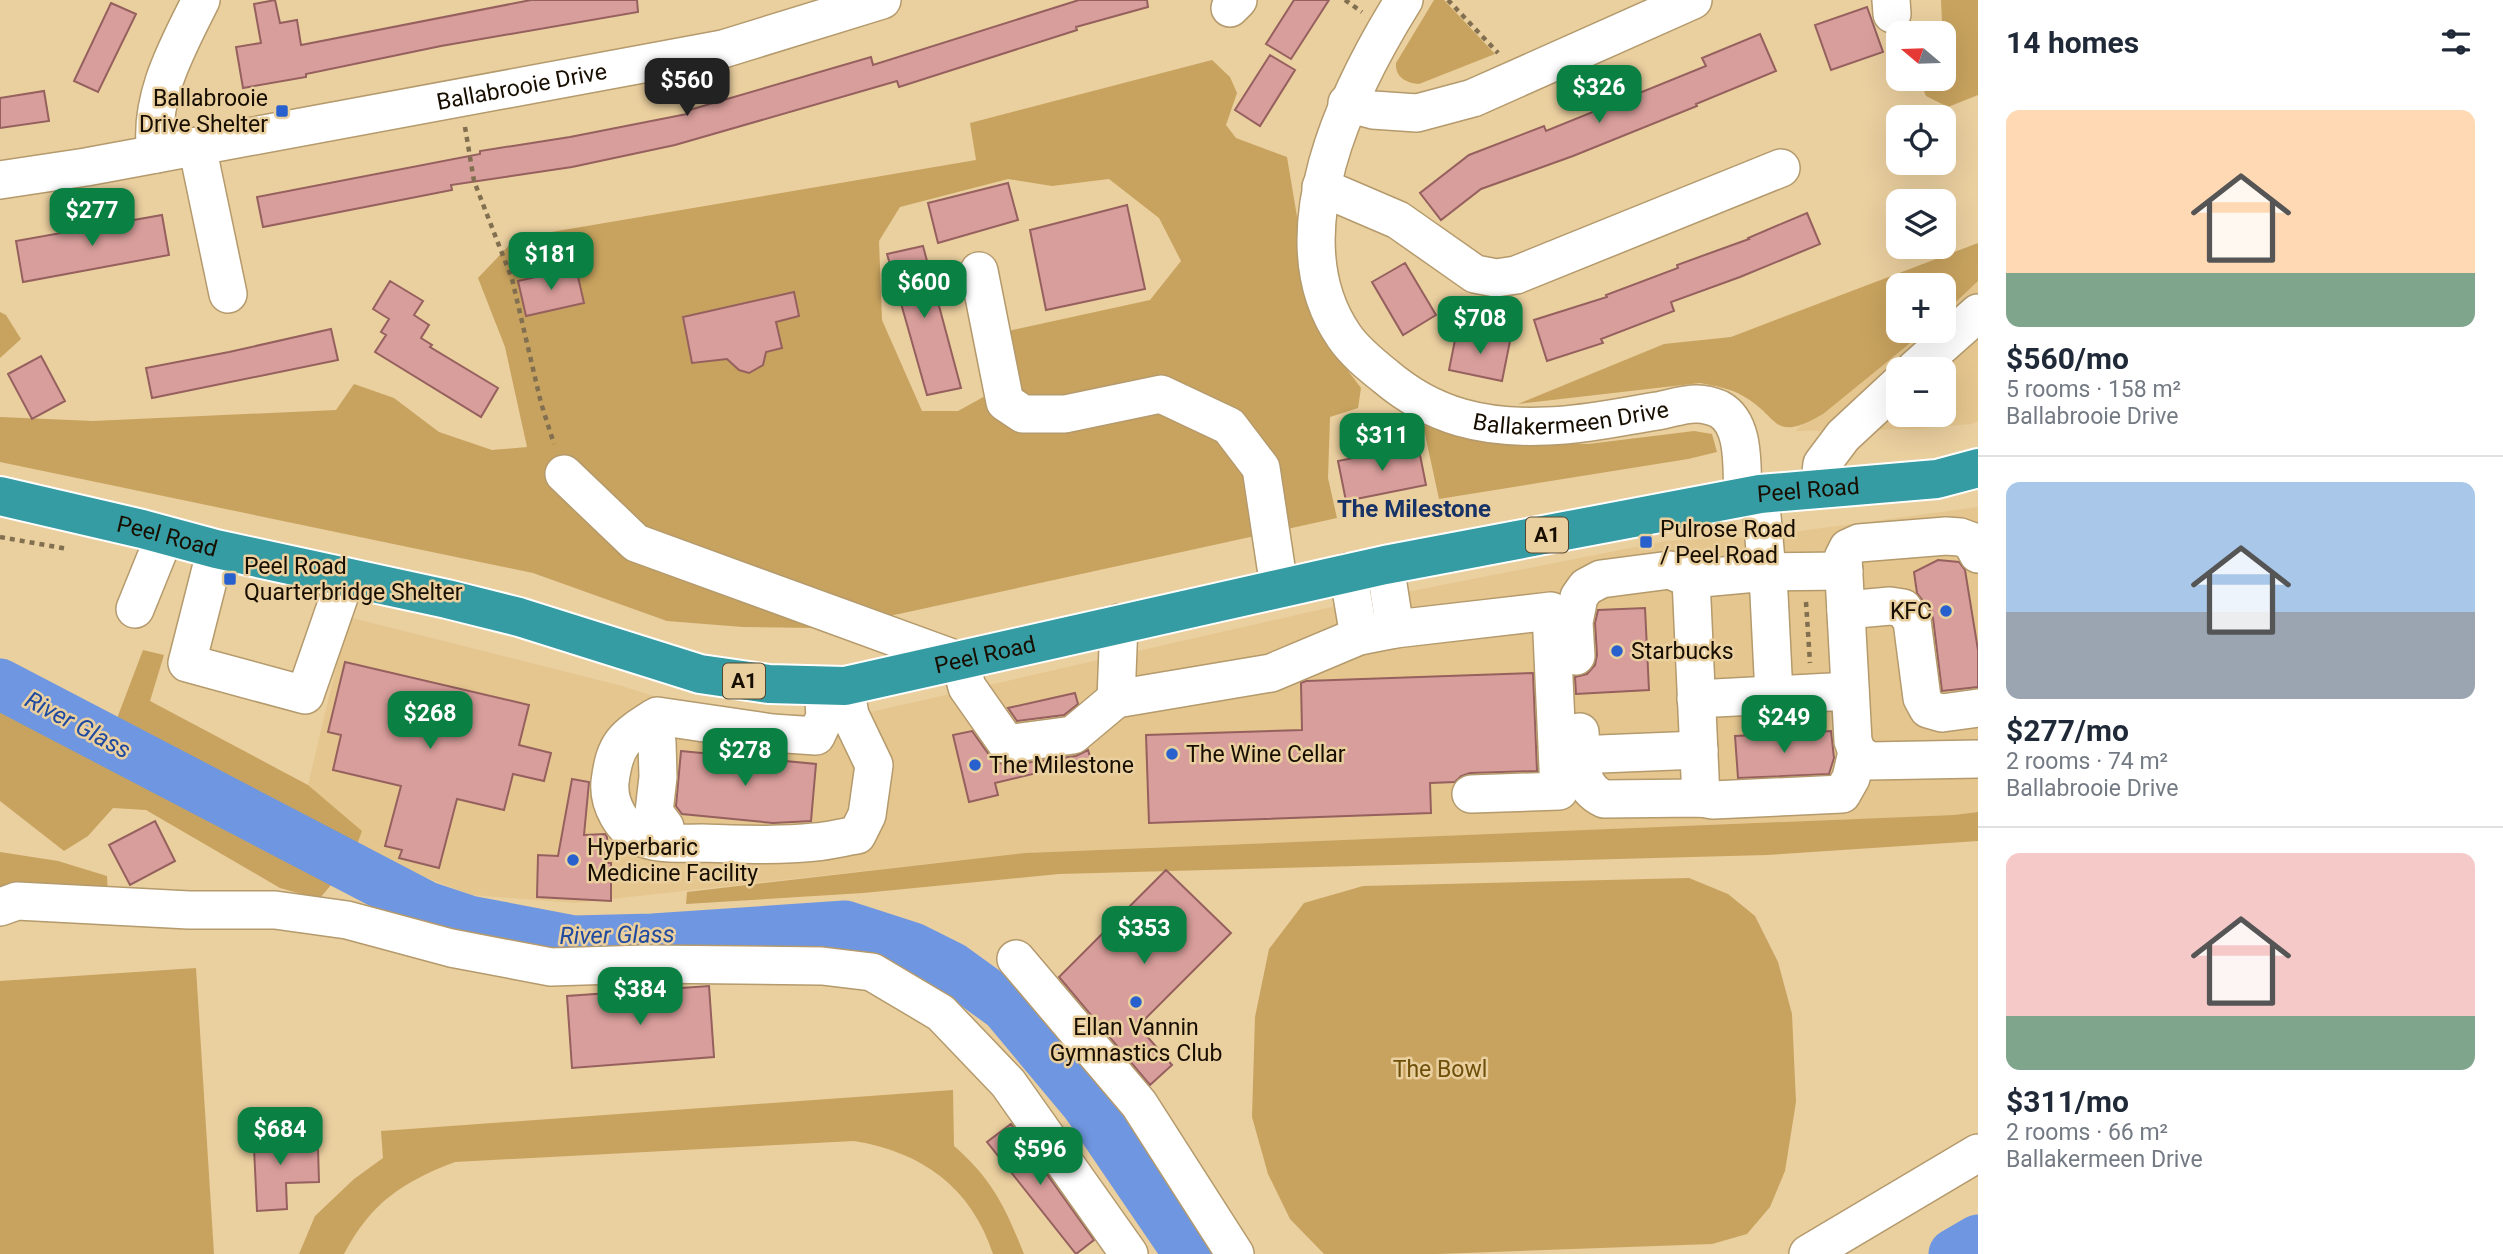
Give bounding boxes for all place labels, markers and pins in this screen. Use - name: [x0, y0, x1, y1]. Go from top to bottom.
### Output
- pin: $560: [646, 58, 728, 118]
- pin: $326: [1558, 66, 1640, 125]
- place label: Ballabrooie Drive Shelter: [139, 85, 268, 138]
- marker: Ballabrooie Drive Shelter: [274, 103, 290, 119]
- pin: $277: [51, 188, 133, 248]
- pin: $181: [510, 232, 592, 292]
- pin: $600: [883, 260, 965, 320]
- pin: $708: [1439, 296, 1521, 356]
- pin: $311: [1341, 414, 1423, 473]
- place label: Pulrose Road / Peel Road: [1660, 516, 1796, 569]
- marker: Pulrose Road / Peel Road: [1638, 534, 1654, 550]
- place label: Peel Road Quarterbridge Shelter: [244, 553, 463, 606]
- marker: Peel Road Quarterbridge Shelter: [222, 571, 238, 587]
- place label: KFC: [1890, 598, 1932, 625]
- marker: KFC: [1938, 603, 1954, 619]
- place label: Starbucks: [1631, 638, 1734, 665]
- marker: Starbucks: [1609, 643, 1625, 659]
- pin: $268: [389, 692, 471, 751]
- pin: $249: [1743, 696, 1825, 755]
- pin: $278: [704, 728, 786, 788]
- place label: The Wine Cellar: [1186, 741, 1346, 768]
- marker: The Wine Cellar: [1164, 746, 1180, 762]
- place label: The Milestone: [989, 752, 1134, 779]
- marker: The Milestone: [967, 757, 983, 773]
- place label: Hyperbaric Medicine Facility: [587, 834, 758, 887]
- marker: Hyperbaric Medicine Facility: [565, 852, 581, 868]
- pin: $353: [1103, 906, 1185, 966]
- pin: $384: [599, 968, 681, 1027]
- marker: Ellan Vannin Gymnastics Club: [1128, 994, 1144, 1010]
- place label: Ellan Vannin Gymnastics Club: [1050, 1014, 1222, 1067]
- pin: $684: [239, 1108, 321, 1167]
- pin: $596: [999, 1128, 1081, 1187]

